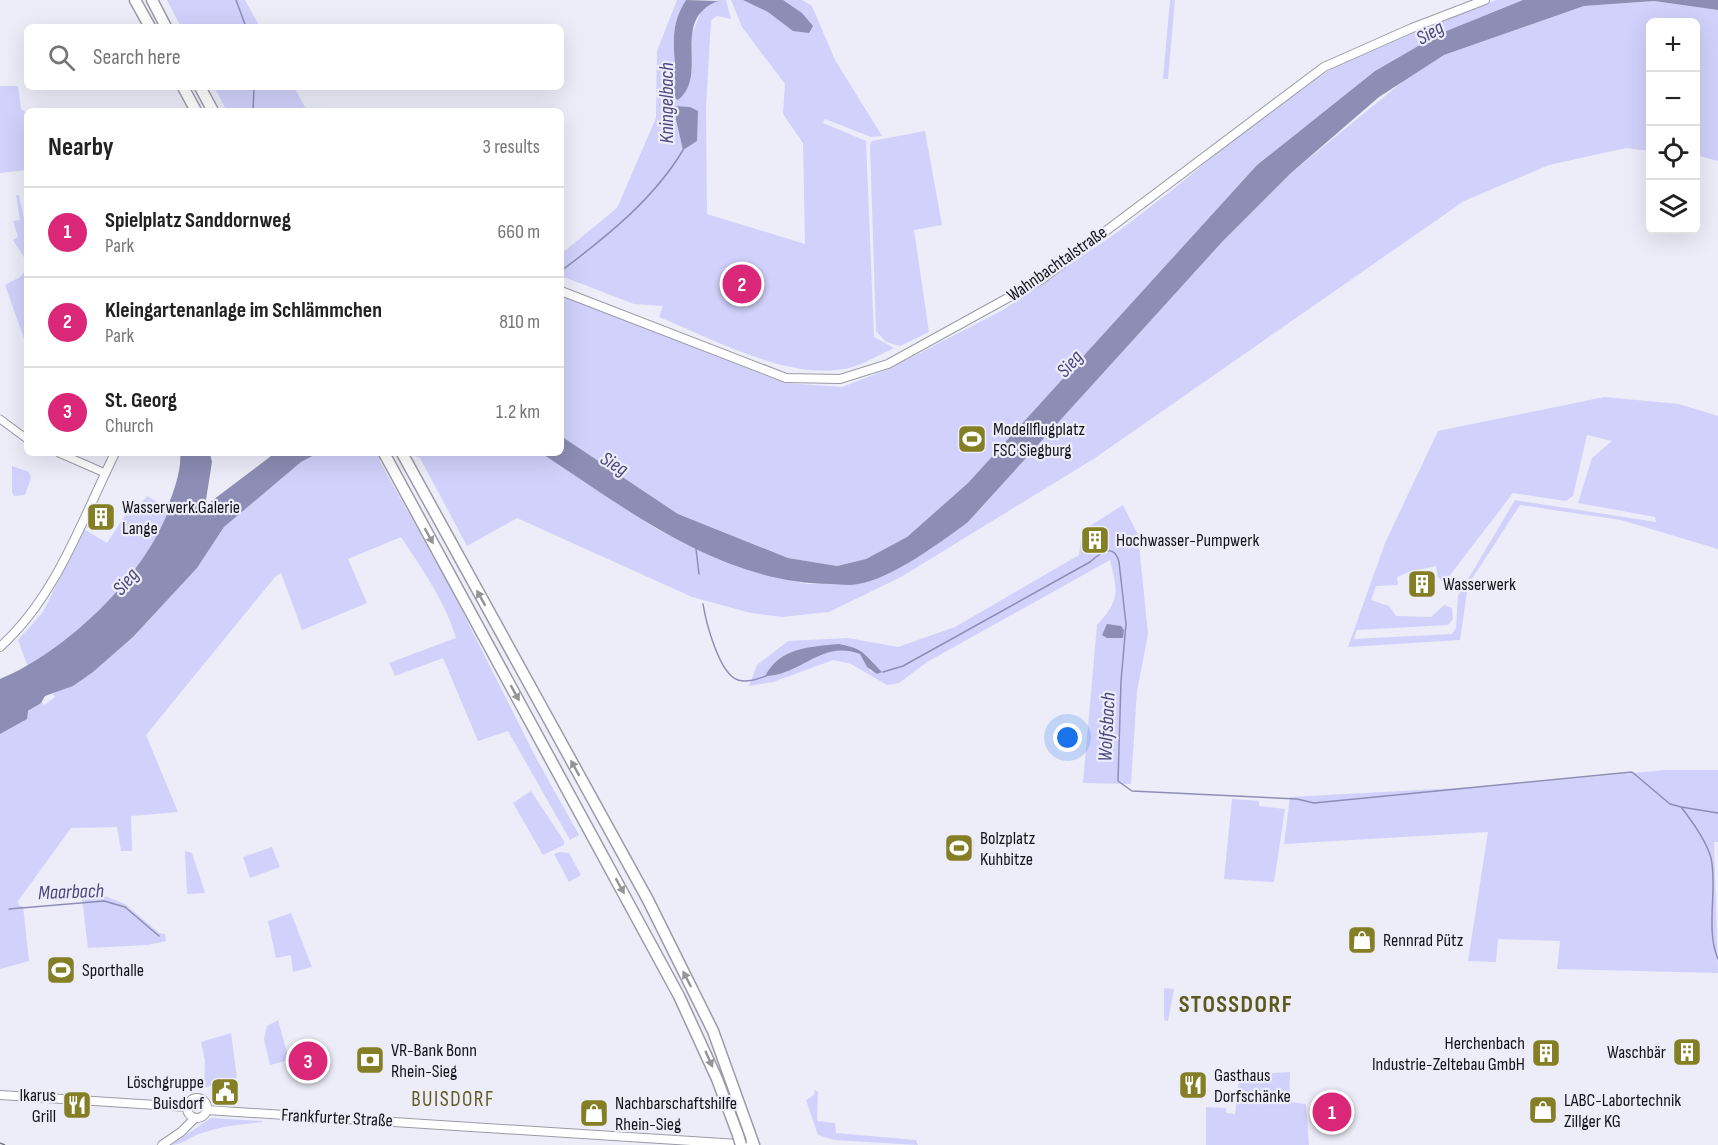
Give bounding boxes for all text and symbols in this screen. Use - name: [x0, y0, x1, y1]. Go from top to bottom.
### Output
- water label: Sieg: [1412, 16, 1448, 50]
- map controls: [1646, 18, 1700, 234]
- button: +: [1646, 18, 1700, 72]
- search box: [24, 24, 564, 90]
- icon: search: [45, 41, 78, 74]
- text: Search here: [93, 44, 180, 71]
- water label: Kningelbach: [655, 62, 679, 144]
- button: −: [1646, 72, 1700, 126]
- button: locate: [1646, 126, 1700, 180]
- text: Nearby: [48, 132, 114, 163]
- text: 3 results: [483, 135, 540, 159]
- button: layers: [1646, 180, 1700, 234]
- text: Spielplatz Sanddornweg: [105, 207, 291, 234]
- text: 1: [64, 220, 71, 244]
- text: 660 m: [498, 220, 540, 244]
- street label: Wahnbachtalstraße: [1003, 222, 1111, 306]
- text: Park: [105, 234, 134, 258]
- pin: 2: [722, 262, 762, 306]
- text: Kleingartenanlage im Schlämmchen: [105, 297, 382, 324]
- text: 2: [63, 310, 72, 334]
- text: 810 m: [499, 310, 540, 334]
- text: Park: [105, 324, 134, 348]
- water label: Sieg: [1052, 346, 1088, 382]
- text: St. Georg: [105, 387, 177, 414]
- text: 3: [63, 400, 72, 424]
- text: 1.2 km: [496, 400, 540, 424]
- text: Church: [105, 414, 154, 438]
- place label: Modellflugplatz FSC Siegburg: [993, 419, 1086, 461]
- sports icon: Modellflugplatz FSC Siegburg: [956, 423, 988, 455]
- water label: Sieg: [596, 447, 632, 481]
- place label: Wasserwerk.Galerie Lange: [122, 497, 240, 539]
- building icon: Wasserwerk.Galerie Lange: [85, 501, 117, 533]
- building icon: Hochwasser-Pumpwerk: [1079, 524, 1111, 556]
- one-way arrow: [424, 528, 434, 545]
- place label: Hochwasser-Pumpwerk: [1116, 530, 1259, 551]
- water label: Sieg: [108, 564, 144, 600]
- building icon: Wasserwerk: [1406, 568, 1438, 600]
- place label: Wasserwerk: [1443, 574, 1516, 595]
- one-way arrow: [476, 589, 486, 606]
- one-way arrow: [510, 684, 520, 701]
- water label: Wolfsbach: [1093, 692, 1121, 762]
- your location: [1053, 723, 1082, 752]
- one-way arrow: [570, 760, 580, 777]
- place label: Bolzplatz Kuhbitze: [980, 828, 1036, 870]
- sports icon: Bolzplatz Kuhbitze: [943, 832, 975, 864]
- one-way arrow: [615, 877, 625, 894]
- water label: Maarbach: [38, 879, 104, 905]
- shop icon: Rennrad Pütz: [1346, 924, 1378, 956]
- place label: Rennrad Pütz: [1383, 930, 1464, 951]
- sports icon: Sporthalle: [45, 954, 77, 986]
- place label: Sporthalle: [82, 960, 144, 981]
- one-way arrow: [682, 970, 692, 987]
- district label: STOSSDORF: [1179, 990, 1293, 1019]
- place label: Herchenbach Industrie-Zeltebau GmbH: [1372, 1033, 1525, 1075]
- building icon: Waschbär: [1671, 1036, 1703, 1068]
- building icon: Herchenbach Industrie-Zeltebau GmbH: [1530, 1037, 1562, 1069]
- pin: 3: [288, 1038, 328, 1084]
- place label: VR-Bank Bonn Rhein-Sieg: [391, 1040, 477, 1082]
- place label: Waschbär: [1607, 1042, 1666, 1063]
- bank icon: VR-Bank Bonn Rhein-Sieg: [354, 1044, 386, 1076]
- one-way arrow: [704, 1051, 713, 1068]
- place label: Gasthaus Dorfschänke: [1214, 1065, 1291, 1107]
- restaurant icon: Gasthaus Dorfschänke: [1177, 1069, 1209, 1101]
- place label: Löschgruppe Buisdorf: [127, 1072, 205, 1114]
- public building icon: Löschgruppe Buisdorf: [209, 1076, 241, 1108]
- place label: Ikarus Grill: [19, 1085, 56, 1127]
- district label: BUISDORF: [411, 1087, 495, 1112]
- restaurant icon: Ikarus Grill: [61, 1089, 93, 1121]
- pin: 1: [1312, 1090, 1352, 1134]
- place label: LABC-Labortechnik Zillger KG: [1564, 1090, 1681, 1132]
- place label: Nachbarschaftshilfe Rhein-Sieg: [615, 1093, 737, 1135]
- shop icon: LABC-Labortechnik Zillger KG: [1527, 1094, 1559, 1126]
- shop icon: Nachbarschaftshilfe Rhein-Sieg: [578, 1097, 610, 1129]
- street label: Frankfurter Straße: [281, 1105, 393, 1131]

